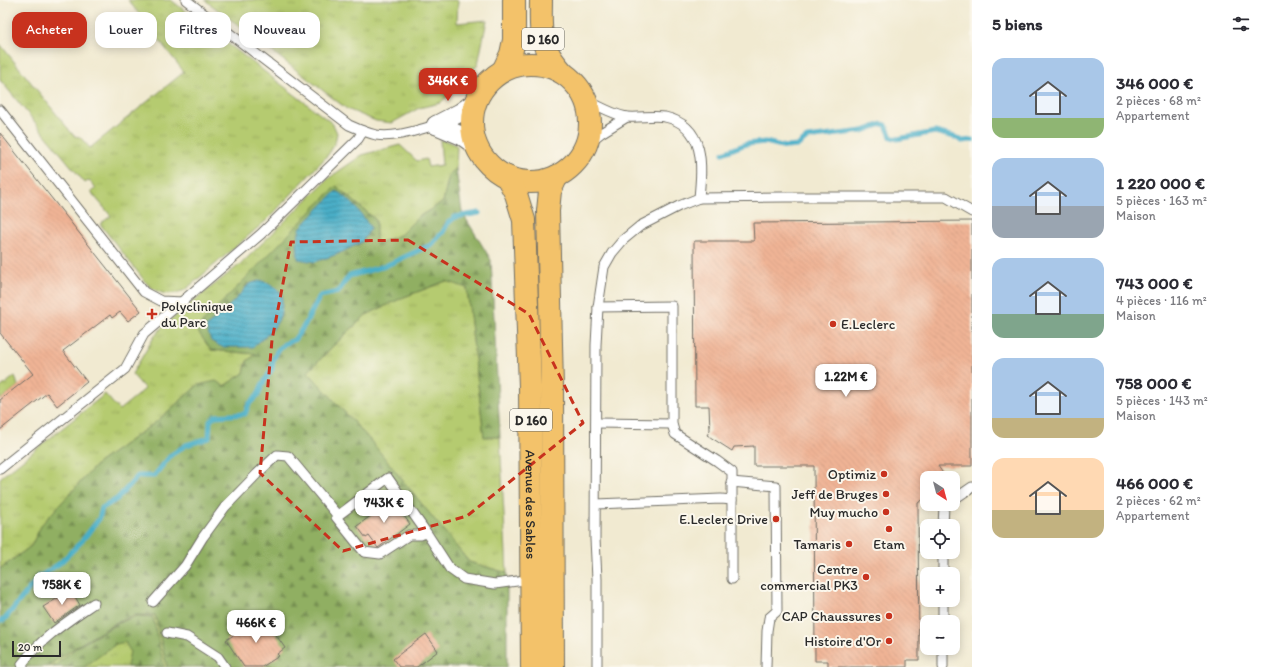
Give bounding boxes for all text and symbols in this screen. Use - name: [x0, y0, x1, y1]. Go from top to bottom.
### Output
- chip: Acheter: [12, 12, 87, 48]
- chip: Louer: [95, 12, 157, 48]
- chip: Filtres: [165, 12, 231, 48]
- chip: Nouveau: [239, 12, 320, 48]
- icon: filters: [1230, 13, 1252, 35]
- text: 5 biens: [992, 14, 1043, 34]
- road number: D 160: [522, 28, 564, 50]
- pin: 346K €: [415, 68, 481, 102]
- text: 346K €: [428, 73, 468, 88]
- text: 346 000 €: [1116, 73, 1193, 93]
- icon: home: [1024, 74, 1072, 122]
- text: 2 pièces · 68 m²: [1116, 93, 1201, 108]
- text: Appartement: [1116, 108, 1190, 123]
- text: 1 220 000 €: [1116, 173, 1205, 193]
- icon: home: [1024, 174, 1072, 222]
- text: 5 pièces · 163 m²: [1116, 193, 1207, 208]
- text: Maison: [1116, 208, 1156, 223]
- text: 743 000 €: [1116, 273, 1193, 293]
- icon: home: [1024, 274, 1072, 322]
- text: 4 pièces · 116 m²: [1116, 293, 1207, 308]
- place label: Polyclinique du Parc: [161, 298, 233, 331]
- marker: Polyclinique du Parc: [146, 308, 158, 320]
- text: Maison: [1116, 308, 1156, 323]
- place label: E.Leclerc: [841, 316, 896, 333]
- marker: E.Leclerc: [828, 319, 838, 329]
- pin: 1.22M €: [809, 364, 883, 398]
- text: 1.22M €: [824, 369, 868, 384]
- text: 758 000 €: [1116, 373, 1191, 393]
- icon: home: [1024, 374, 1072, 422]
- text: 5 pièces · 143 m²: [1116, 393, 1208, 408]
- text: Maison: [1116, 408, 1156, 423]
- road number: D 160: [510, 409, 552, 431]
- street label: Avenue des Sables: [522, 450, 540, 559]
- place label: Optimiz: [828, 466, 876, 483]
- marker: Optimiz: [879, 469, 889, 479]
- north arrow: [920, 471, 960, 511]
- map controls: [920, 471, 960, 655]
- text: 466 000 €: [1116, 473, 1193, 493]
- icon: home: [1024, 474, 1072, 522]
- place label: Jeff de Bruges: [791, 486, 878, 503]
- marker: Jeff de Bruges: [881, 489, 891, 499]
- pin: 743K €: [351, 490, 417, 524]
- text: 2 pièces · 62 m²: [1116, 493, 1201, 508]
- text: 743K €: [364, 495, 404, 510]
- place label: Muy mucho: [810, 504, 878, 521]
- marker: Muy mucho: [881, 507, 891, 517]
- text: Appartement: [1116, 508, 1190, 523]
- place label: E.Leclerc Drive: [679, 511, 768, 528]
- marker: E.Leclerc Drive: [771, 514, 781, 524]
- button: locate: [920, 519, 960, 559]
- marker: Etam: [884, 524, 894, 534]
- place label: Tamaris: [793, 536, 841, 553]
- place label: Etam: [873, 536, 906, 553]
- marker: Tamaris: [844, 539, 854, 549]
- place label: Centre commercial PK3: [760, 561, 858, 594]
- button: +: [920, 567, 960, 607]
- pin: 758K €: [29, 572, 95, 606]
- marker: Centre commercial PK3: [861, 572, 871, 582]
- text: 758K €: [42, 577, 82, 592]
- place label: CAP Chaussures: [782, 608, 881, 625]
- pin: 466K €: [223, 610, 289, 644]
- marker: CAP Chaussures: [884, 611, 894, 621]
- text: 466K €: [236, 615, 276, 630]
- button: −: [920, 615, 960, 655]
- place label: Histoire d'Or: [804, 633, 882, 650]
- marker: Histoire d'Or: [884, 636, 894, 646]
- scale bar: [12, 639, 61, 658]
- text: 20 m: [18, 641, 42, 654]

